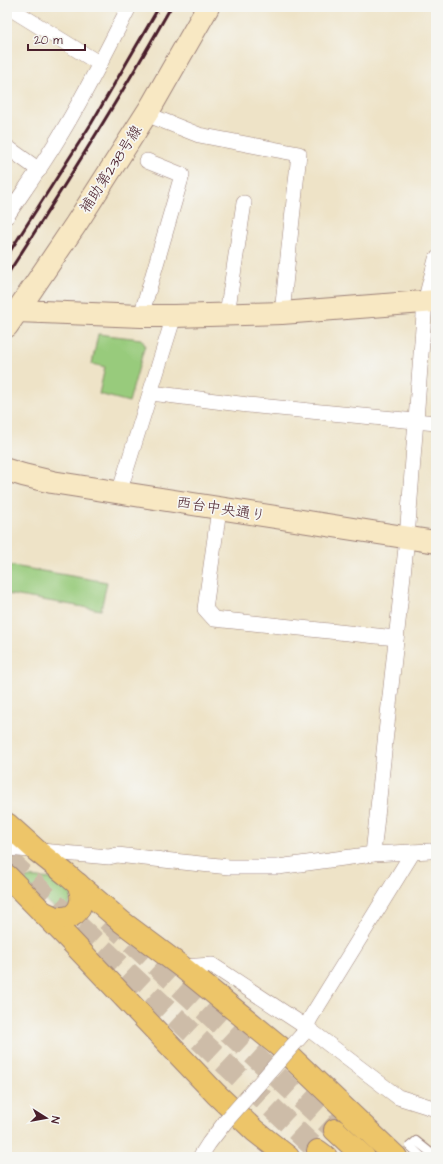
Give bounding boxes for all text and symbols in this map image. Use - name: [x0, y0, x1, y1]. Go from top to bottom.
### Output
- scale bar: [28, 26, 85, 52]
- text: 20 m: [34, 32, 63, 49]
- street label: 補助第238号線: [75, 121, 147, 217]
- street label: 西台中央通り: [175, 492, 267, 526]
- north arrow: [26, 1098, 66, 1138]
- text: N: [47, 1115, 63, 1125]

